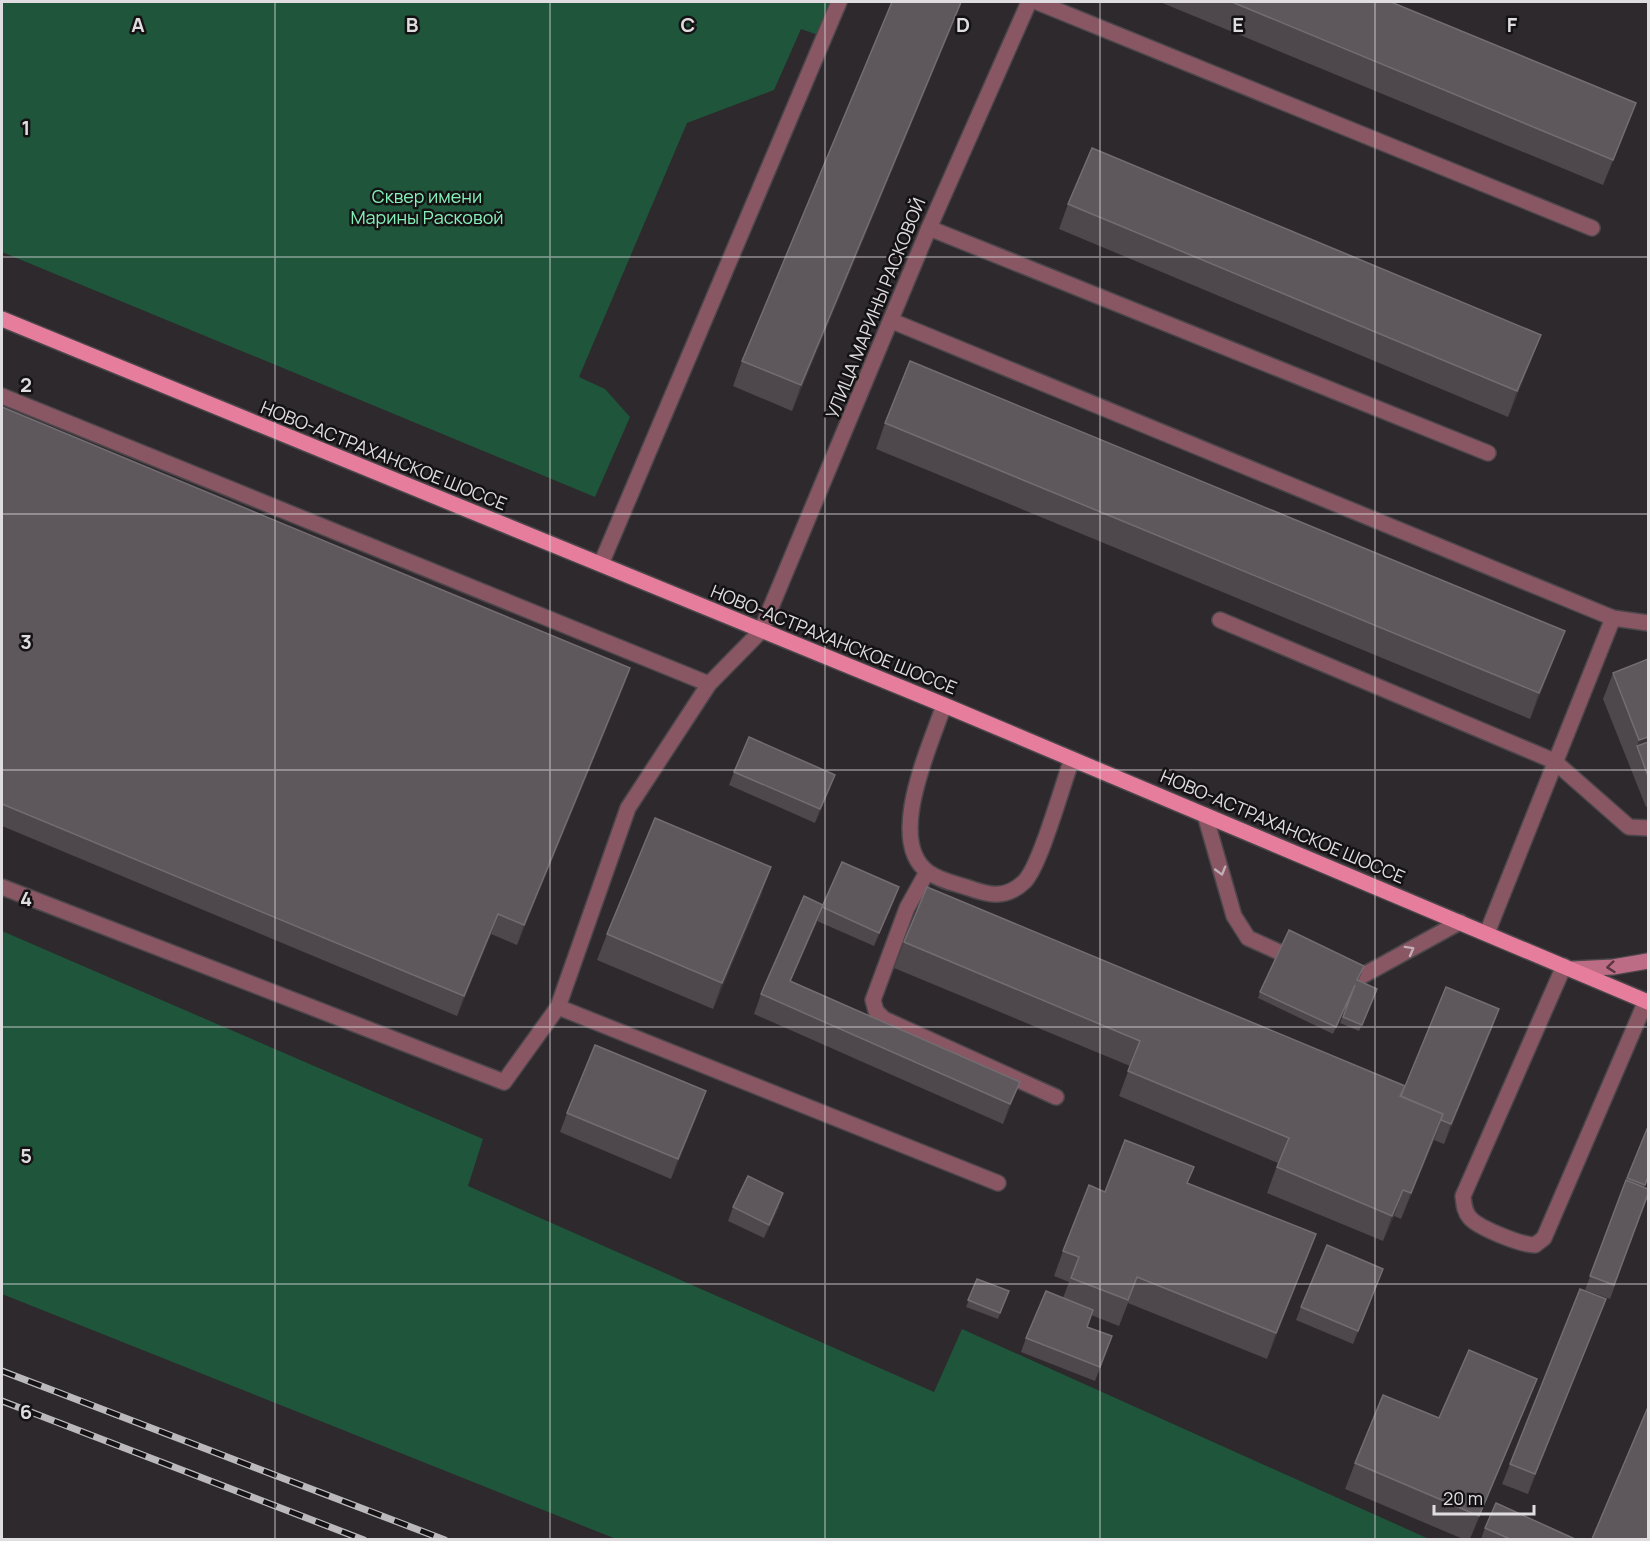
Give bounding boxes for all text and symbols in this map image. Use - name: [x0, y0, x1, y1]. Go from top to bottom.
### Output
- text: A: [131, 11, 145, 38]
- text: B: [406, 11, 419, 38]
- text: C: [681, 11, 695, 38]
- text: D: [956, 11, 970, 38]
- text: E: [1232, 11, 1244, 38]
- text: F: [1507, 11, 1518, 38]
- text: 1: [22, 114, 30, 141]
- park label: Сквер имени Марины Расковой: [350, 184, 504, 229]
- street label: УЛИЦА МАРИНЫ РАСКОВОЙ: [820, 194, 930, 422]
- text: 2: [20, 371, 32, 398]
- street label: НОВО-АСТРАХАНСКОЕ ШОССЕ: [257, 395, 511, 515]
- street label: НОВО-АСТРАХАНСКОЕ ШОССЕ: [707, 579, 961, 699]
- text: 3: [20, 628, 32, 655]
- street label: НОВО-АСТРАХАНСКОЕ ШОССЕ: [1157, 763, 1409, 889]
- one-way arrow: [1214, 865, 1226, 876]
- text: 4: [20, 885, 32, 912]
- one-way arrow: [1404, 946, 1414, 957]
- one-way arrow: [1606, 960, 1615, 973]
- text: 5: [20, 1142, 32, 1169]
- text: 6: [20, 1398, 32, 1425]
- scale bar: [1434, 1478, 1534, 1516]
- text: 20 m: [1443, 1486, 1483, 1510]

